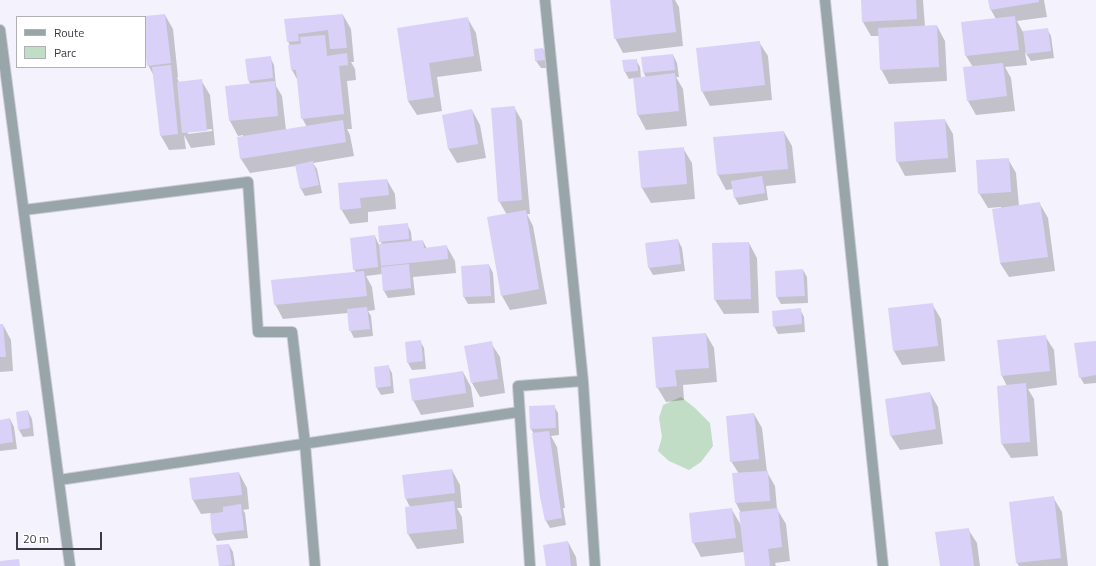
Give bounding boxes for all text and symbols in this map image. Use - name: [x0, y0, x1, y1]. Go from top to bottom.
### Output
- legend: [16, 16, 146, 68]
- text: Route: [54, 23, 84, 42]
- text: Parc: [54, 43, 76, 62]
- scale bar: [18, 524, 104, 550]
- text: 20 m: [23, 529, 49, 548]

